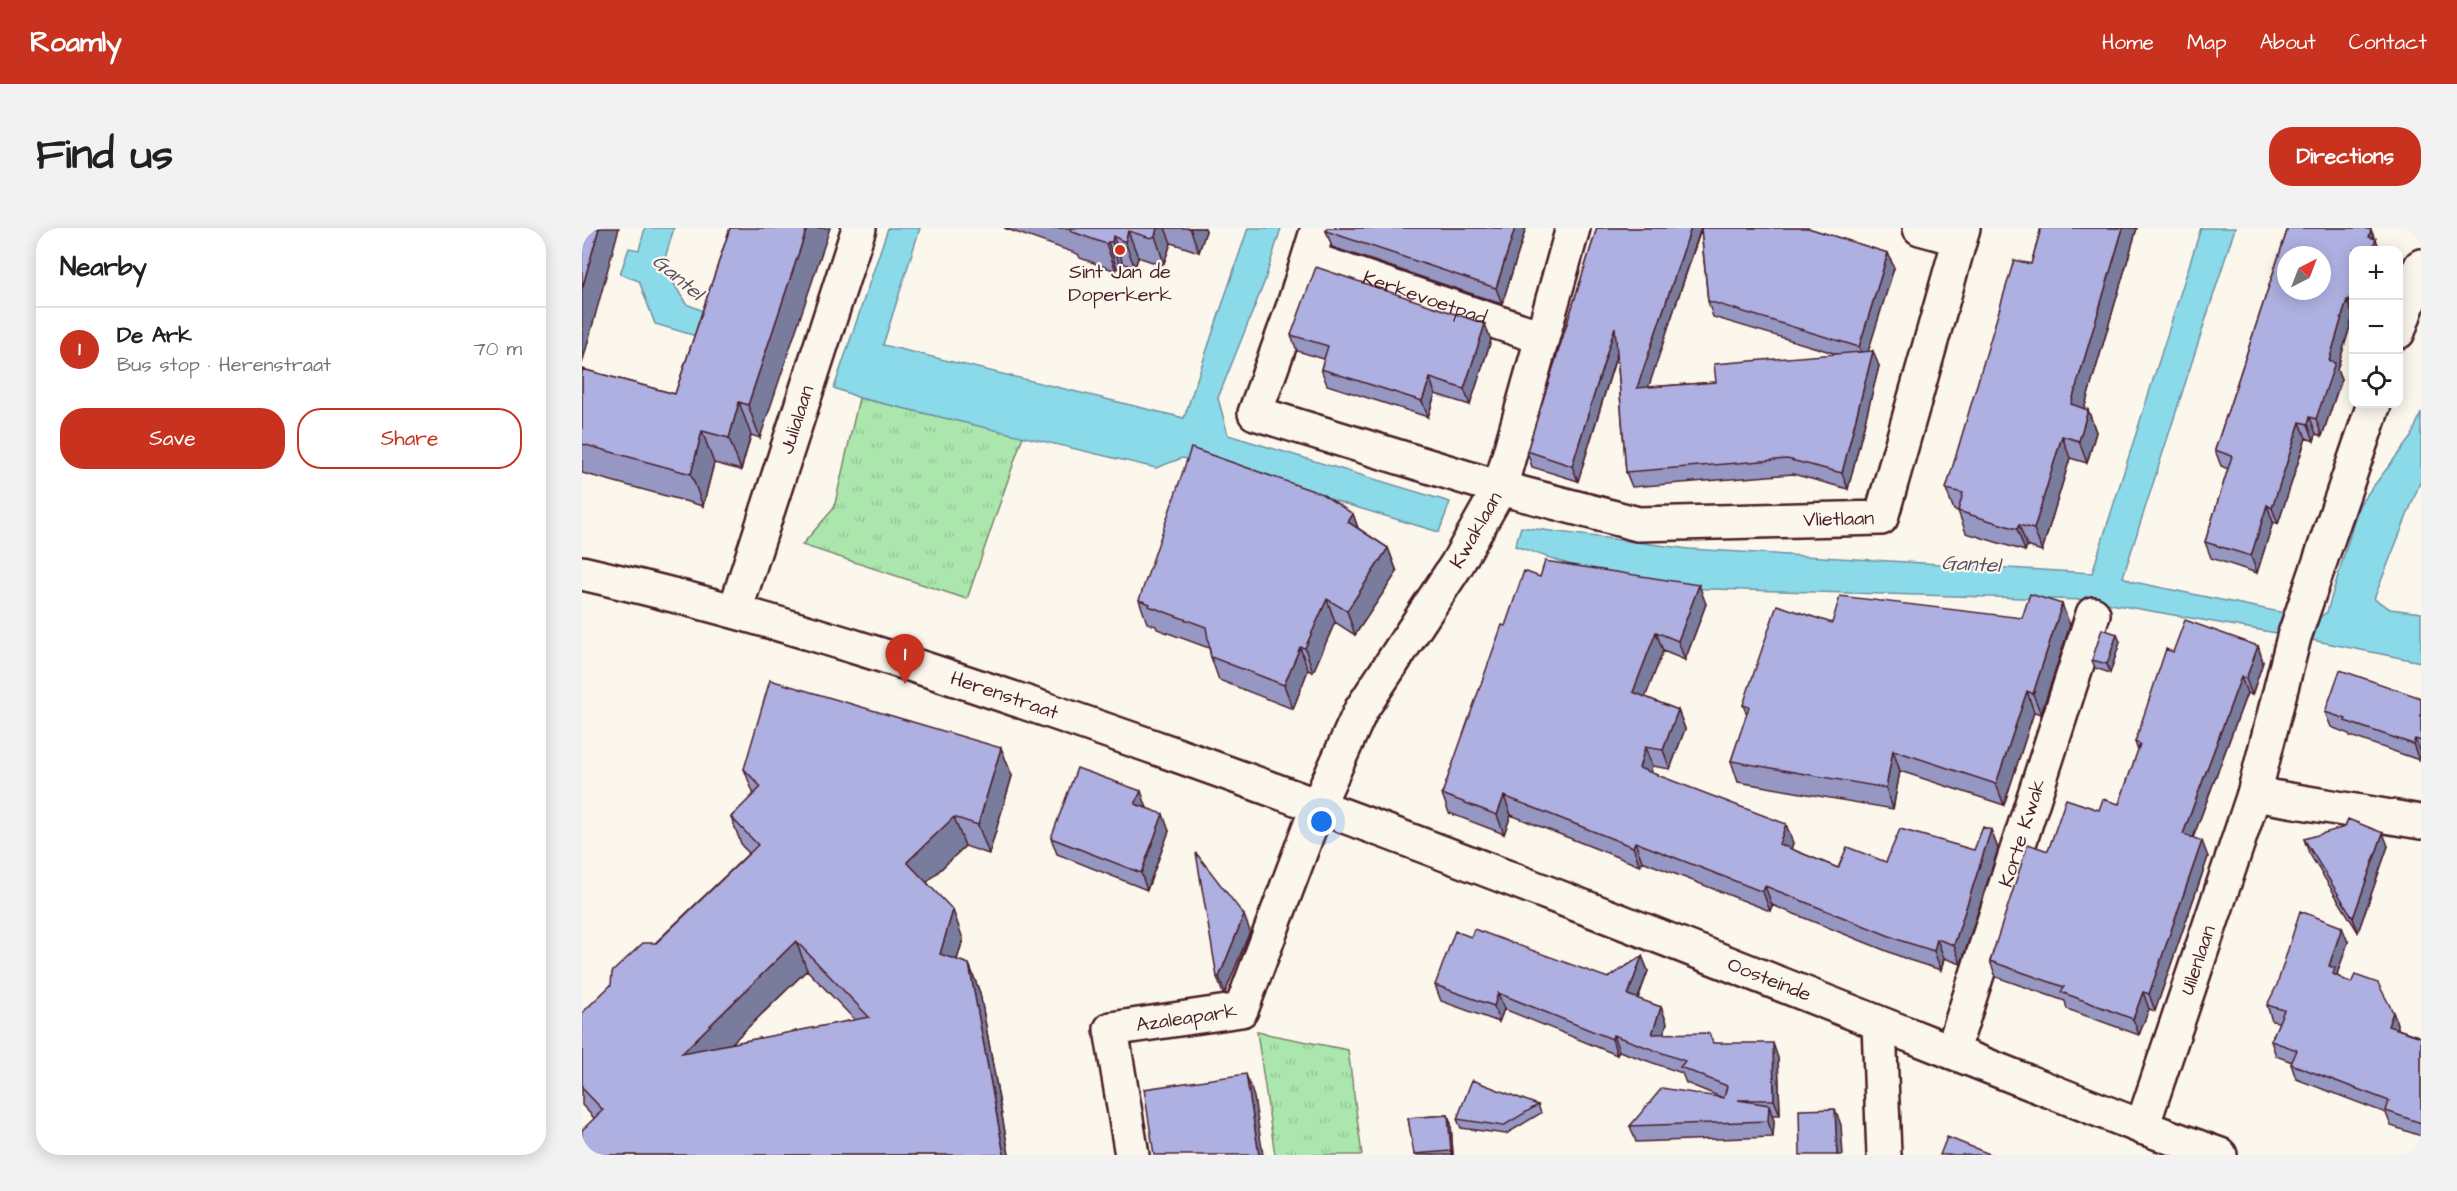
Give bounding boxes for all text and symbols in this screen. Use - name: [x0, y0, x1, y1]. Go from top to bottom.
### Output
- text: Roamly: [30, 23, 122, 62]
- text: Home: [2102, 28, 2154, 57]
- text: Map: [2187, 28, 2227, 57]
- text: About: [2260, 28, 2316, 57]
- text: Contact: [2349, 28, 2427, 57]
- text: Find us: [36, 127, 173, 185]
- button: Directions: [2269, 127, 2421, 186]
- marker: Sint Jan de Doperkerk: [1113, 243, 1127, 257]
- north arrow: [2277, 246, 2331, 300]
- map controls: [2349, 246, 2403, 408]
- button: +: [2349, 246, 2403, 300]
- water label: Gantel: [646, 247, 712, 309]
- text: Nearby: [60, 249, 147, 285]
- place label: Sint Jan de Doperkerk: [1068, 258, 1172, 309]
- street label: Kerkevoetpad: [1359, 264, 1490, 332]
- button: −: [2349, 300, 2403, 354]
- text: De Ark: [117, 320, 192, 351]
- text: 1: [78, 335, 81, 363]
- text: 70 m: [474, 335, 522, 363]
- text: Bus stop · Herenstraat: [117, 351, 331, 379]
- button: locate: [2349, 354, 2403, 408]
- street label: Julialaan: [773, 382, 821, 458]
- button: Save: [60, 408, 285, 469]
- button: Share: [297, 408, 522, 469]
- street label: Kwaklaan: [1443, 487, 1509, 574]
- street label: Vlietlaan: [1803, 504, 1875, 534]
- water label: Gantel: [1941, 548, 2004, 580]
- pin: 1: [886, 634, 924, 684]
- street label: Herenstraat: [947, 664, 1062, 727]
- street label: Korte Kwak: [1992, 775, 2053, 891]
- your location: [1307, 807, 1336, 836]
- street label: Uilenlaan: [2173, 922, 2223, 999]
- street label: Oosteinde: [1723, 950, 1815, 1009]
- street label: Azaleapark: [1134, 997, 1239, 1039]

